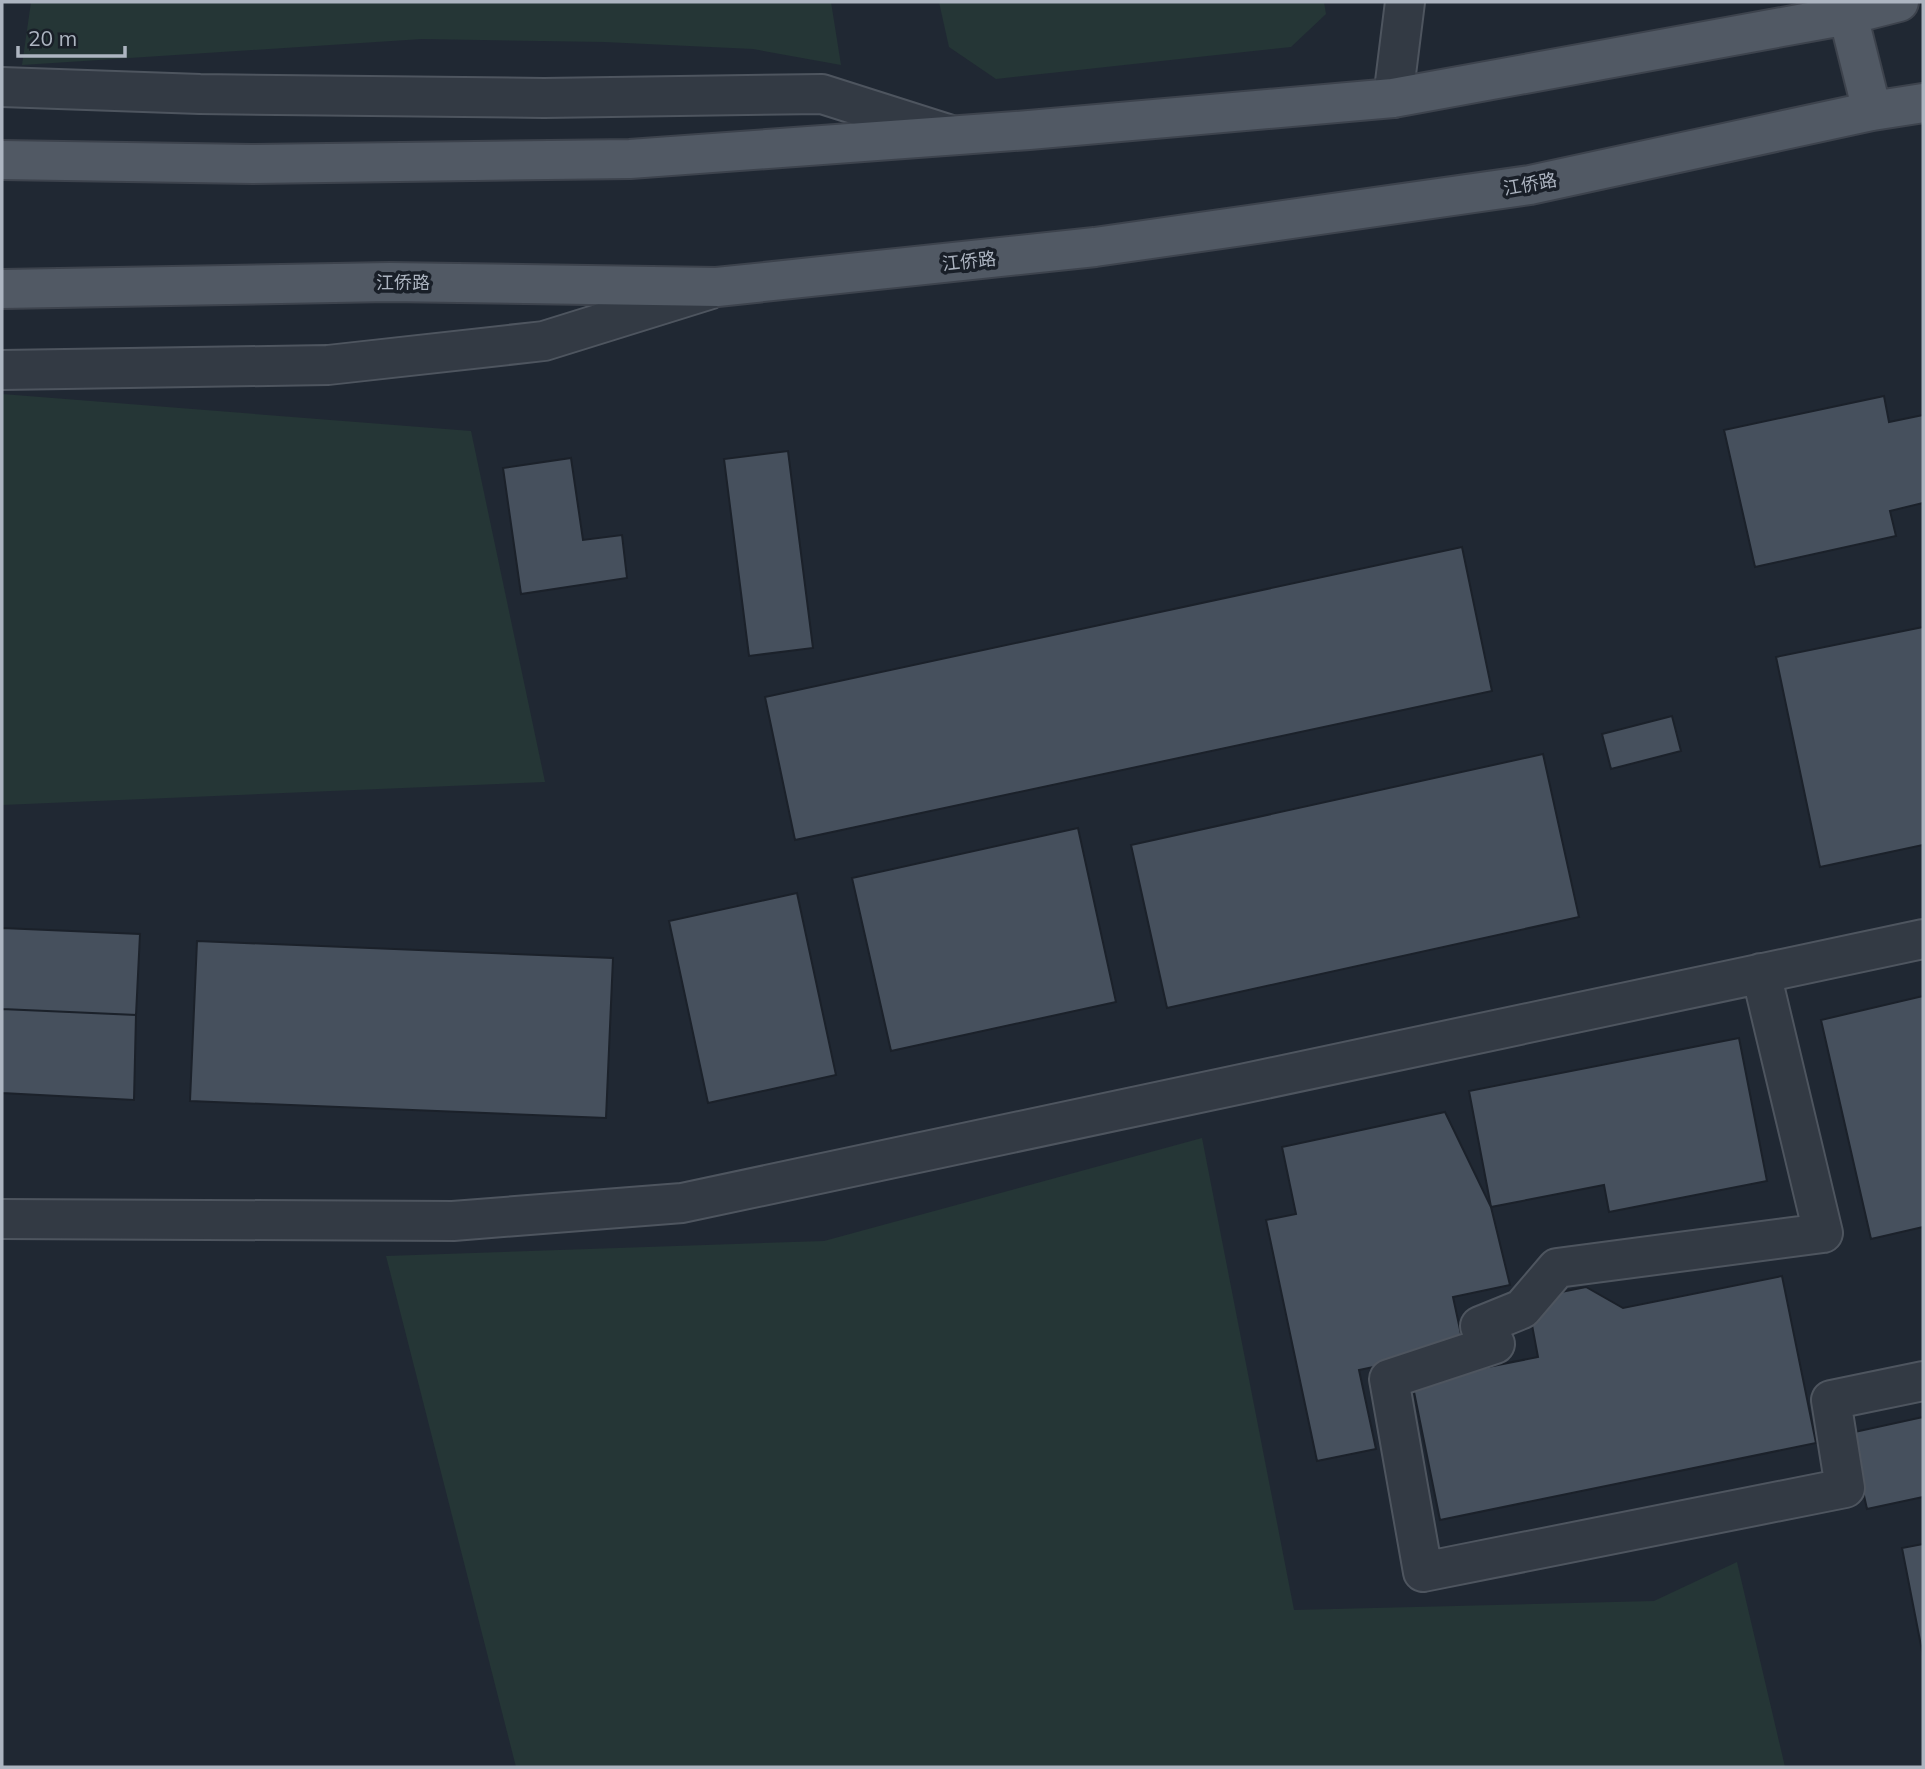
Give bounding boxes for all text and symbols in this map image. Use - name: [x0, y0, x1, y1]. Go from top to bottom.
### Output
- scale bar: [18, 14, 124, 58]
- text: 20 m: [28, 25, 77, 51]
- street label: 江侨路: [1501, 168, 1559, 200]
- street label: 江侨路: [941, 247, 997, 275]
- street label: 江侨路: [376, 271, 430, 294]

